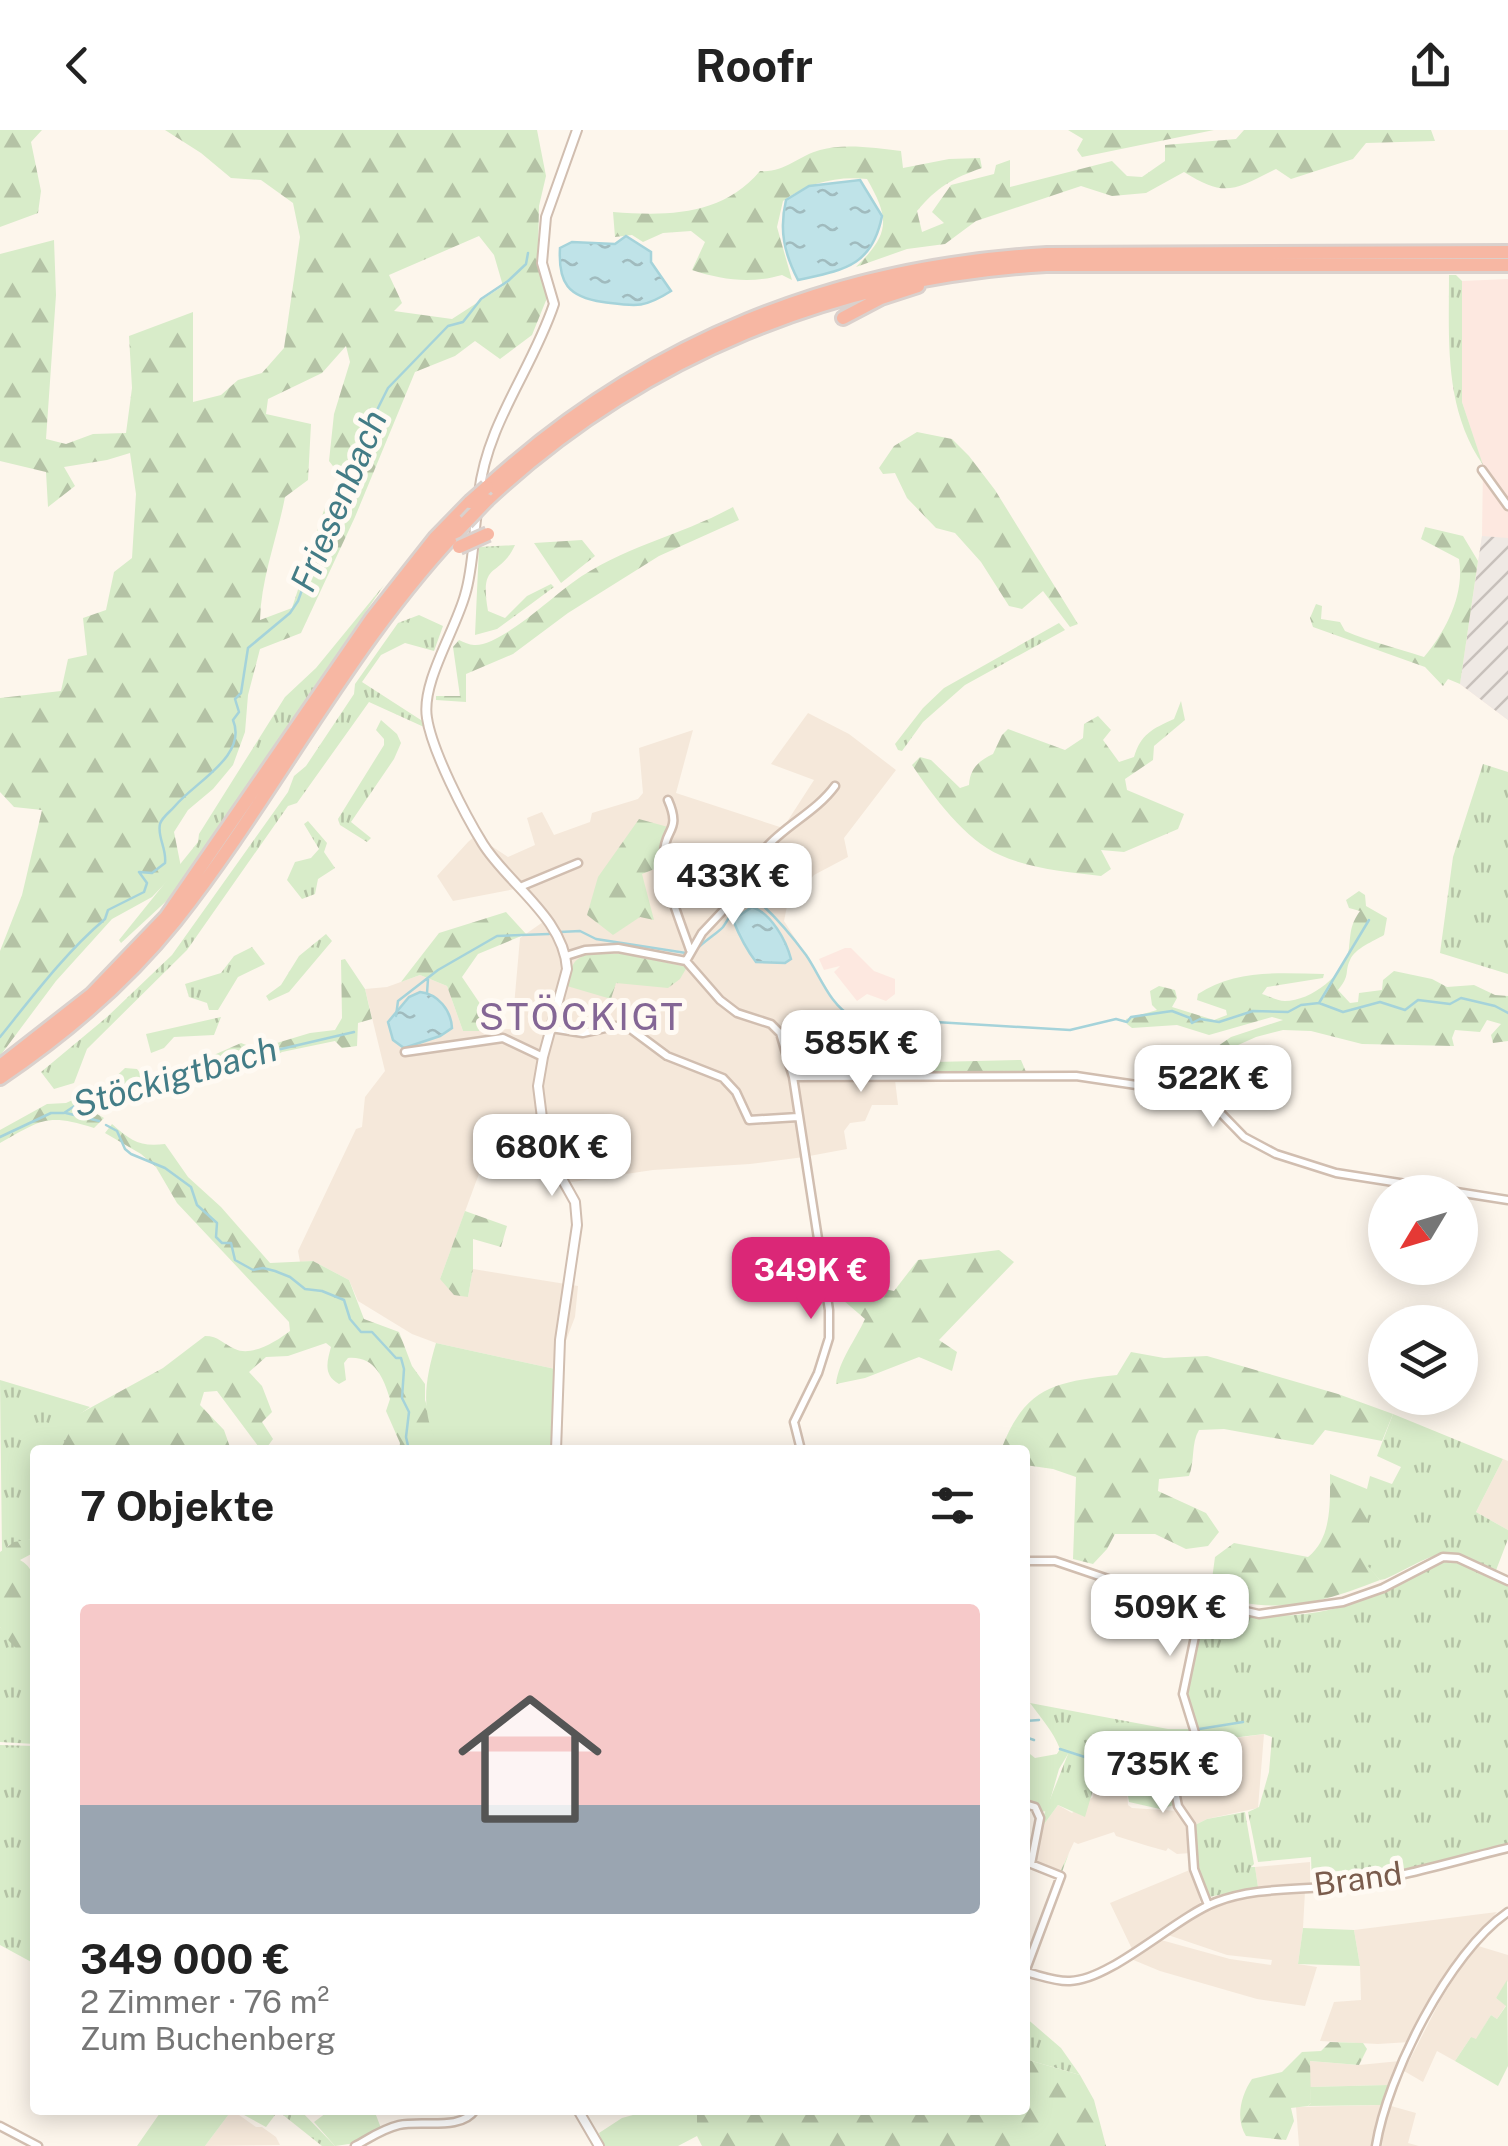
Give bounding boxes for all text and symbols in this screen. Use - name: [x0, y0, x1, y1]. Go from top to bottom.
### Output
- icon: back: [50, 38, 105, 93]
- icon: share: [1403, 38, 1458, 93]
- text: Roofr: [695, 39, 813, 92]
- water label: Friesenbach: [282, 404, 395, 598]
- pin: 433K €: [652, 843, 814, 928]
- text: 433K €: [676, 857, 790, 894]
- district label: STÖCKIGT: [479, 994, 685, 1039]
- pin: 585K €: [780, 1010, 942, 1095]
- text: 585K €: [803, 1024, 919, 1061]
- water label: Stöckigtbach: [68, 1028, 282, 1125]
- pin: 522K €: [1132, 1045, 1294, 1130]
- text: 522K €: [1156, 1059, 1270, 1096]
- pin: 680K €: [471, 1114, 633, 1199]
- text: 680K €: [495, 1128, 609, 1165]
- north arrow: [1368, 1175, 1478, 1285]
- map controls: [1368, 1175, 1478, 1415]
- pin: 349K €: [730, 1237, 892, 1322]
- text: 349K €: [754, 1251, 868, 1288]
- button: layers: [1368, 1305, 1478, 1415]
- icon: filters: [925, 1478, 980, 1533]
- text: 7 Objekte: [80, 1481, 274, 1530]
- pin: 509K €: [1089, 1574, 1251, 1659]
- text: 509K €: [1113, 1588, 1227, 1625]
- icon: home: [440, 1669, 620, 1849]
- pin: 735K €: [1082, 1731, 1244, 1816]
- text: 735K €: [1106, 1745, 1220, 1782]
- street label: Brand: [1311, 1854, 1404, 1903]
- text: 349 000 €: [80, 1934, 290, 1983]
- text: 2 Zimmer · 76 m²: [80, 1983, 329, 2020]
- text: Zum Buchenberg: [80, 2020, 336, 2057]

